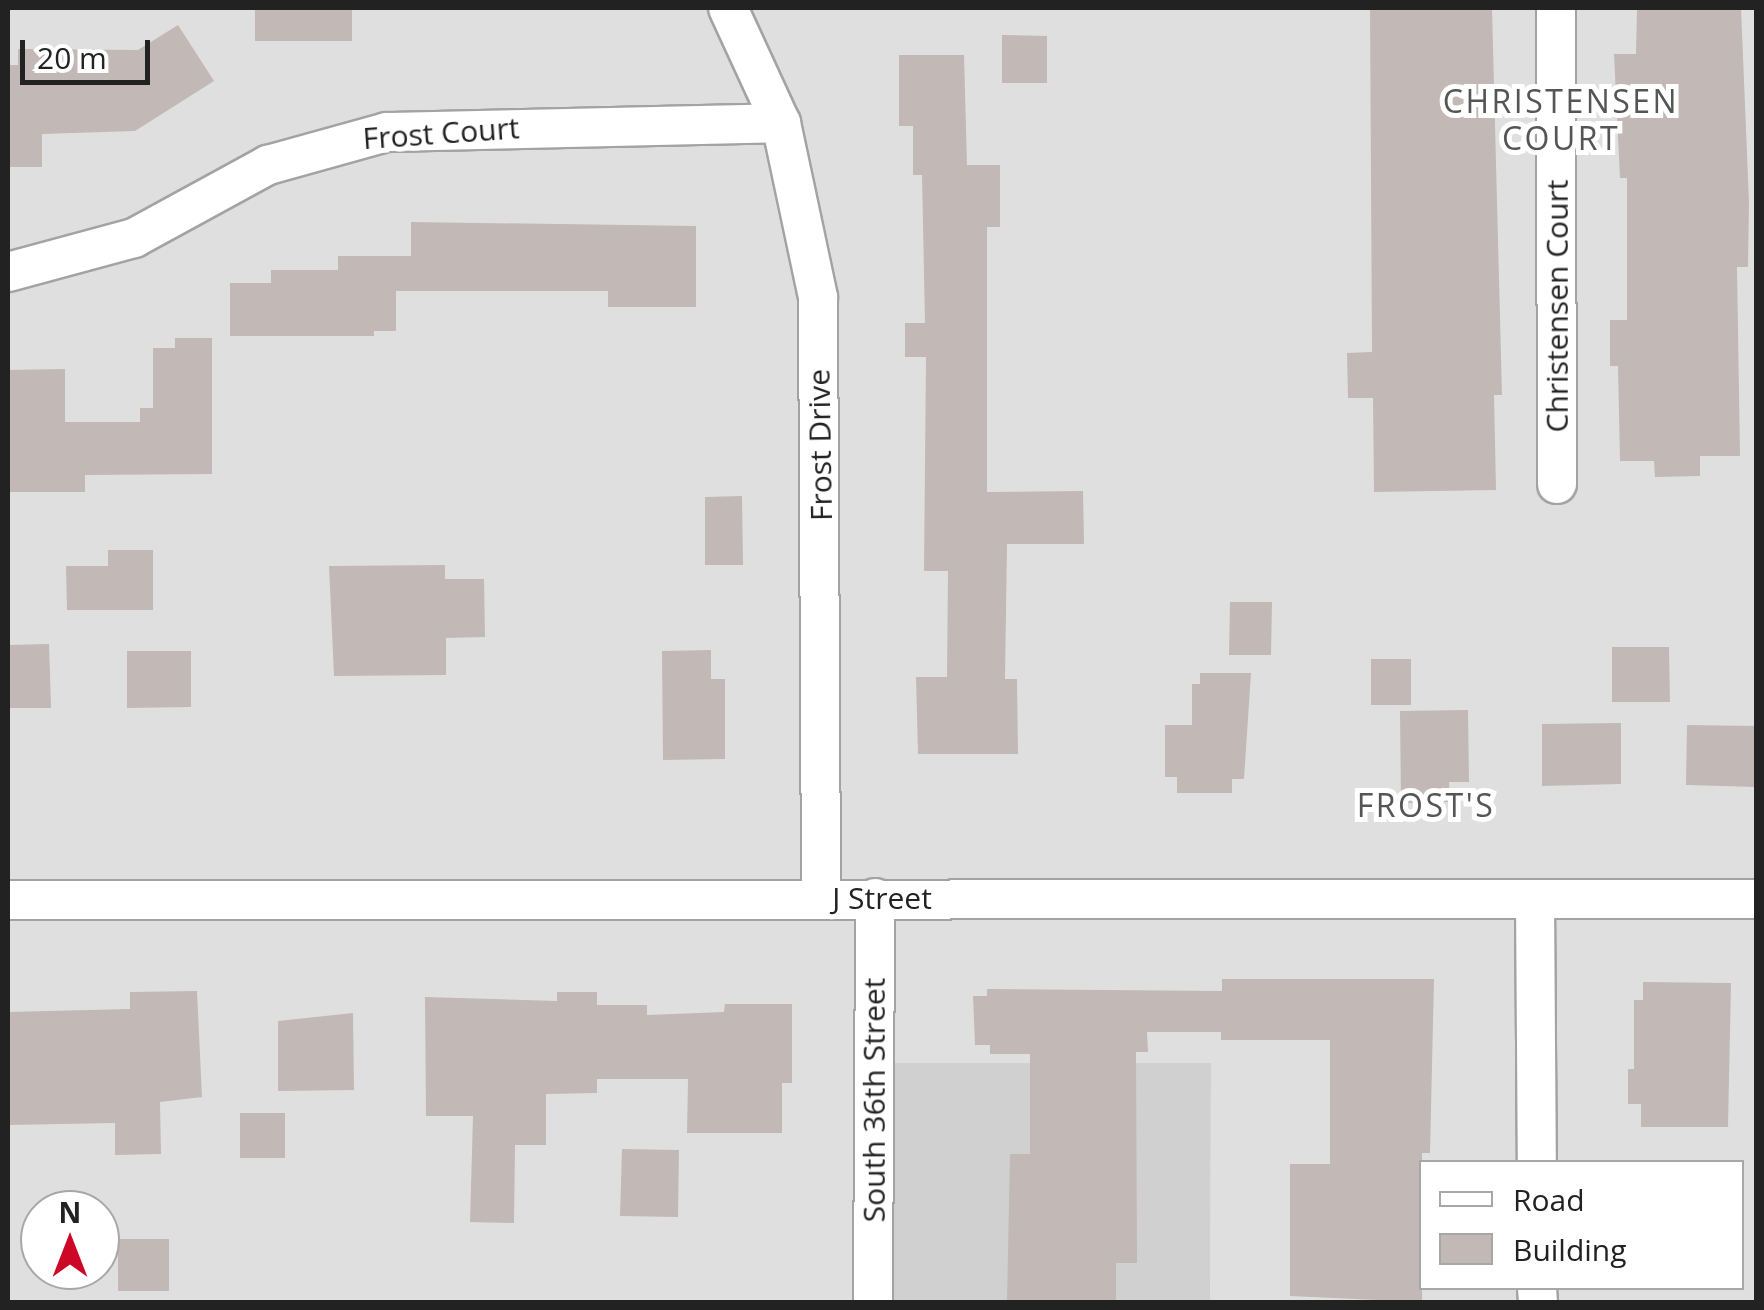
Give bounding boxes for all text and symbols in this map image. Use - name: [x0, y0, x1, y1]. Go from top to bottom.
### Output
- scale bar: [25, 20, 155, 82]
- text: 20 m: [37, 37, 107, 78]
- district label: CHRISTENSEN COURT: [1443, 83, 1679, 158]
- street label: Frost Court: [362, 110, 520, 156]
- street label: Christensen Court: [1539, 180, 1575, 432]
- street label: Frost Drive: [801, 369, 839, 521]
- district label: FROST'S: [1357, 786, 1495, 824]
- street label: J Street: [832, 880, 932, 916]
- street label: South 36th Street: [856, 978, 892, 1222]
- legend: [1419, 1160, 1744, 1290]
- text: Road: [1513, 1179, 1585, 1220]
- north arrow: [20, 1190, 120, 1290]
- text: N: [59, 1193, 81, 1231]
- text: Building: [1513, 1229, 1627, 1270]

